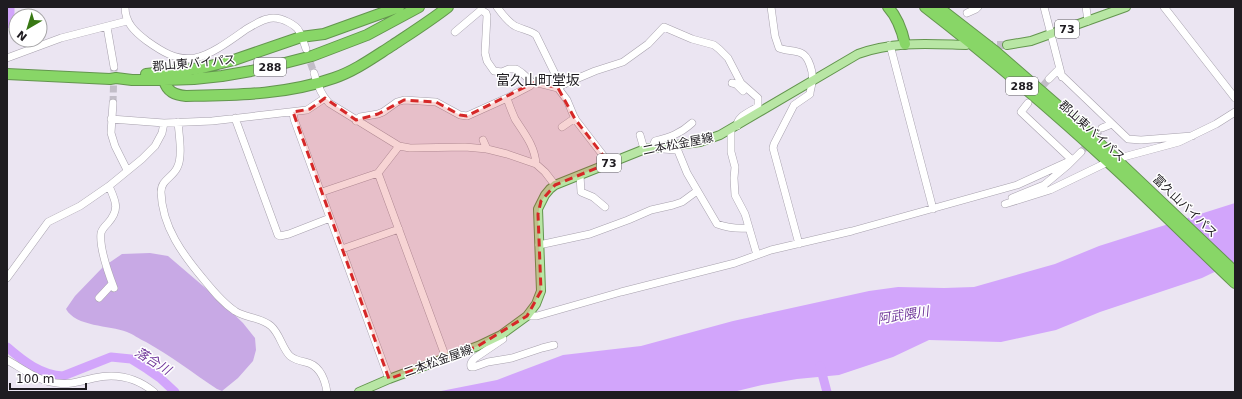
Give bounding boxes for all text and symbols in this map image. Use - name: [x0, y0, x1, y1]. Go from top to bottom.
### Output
- north arrow: [8, 8, 48, 48]
- road number: 73: [1055, 20, 1079, 38]
- text: N: [15, 28, 30, 43]
- street label: 郡山東バイパス: [152, 52, 236, 74]
- road number: 288: [254, 58, 286, 76]
- district label: 富久山町堂坂: [496, 72, 580, 88]
- road number: 288: [1006, 77, 1038, 95]
- street label: 郡山東バイパス: [1056, 98, 1128, 164]
- street label: 二本松金屋線: [641, 130, 715, 158]
- road number: 73: [597, 154, 621, 172]
- street label: 富久山バイパス: [1150, 172, 1220, 240]
- water label: 阿武隈川: [876, 303, 932, 326]
- street label: 二本松金屋線: [402, 342, 474, 380]
- water label: 落合川: [132, 344, 175, 379]
- scale bar: [10, 365, 86, 391]
- text: 100 m: [16, 372, 54, 386]

